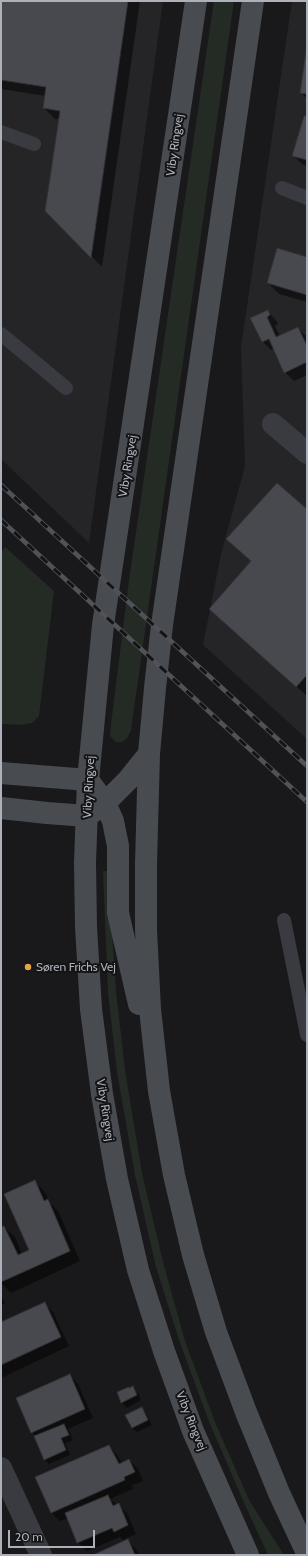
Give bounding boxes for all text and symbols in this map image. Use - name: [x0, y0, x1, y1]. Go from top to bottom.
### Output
- street label: Viby Ringvej: [164, 113, 186, 177]
- street label: Viby Ringvej: [116, 434, 140, 498]
- street label: Viby Ringvej: [80, 755, 98, 819]
- place label: Søren Frichs Vej: [36, 960, 116, 974]
- marker: Søren Frichs Vej: [23, 962, 33, 972]
- street label: Viby Ringvej: [93, 1078, 117, 1142]
- street label: Viby Ringvej: [173, 1389, 209, 1453]
- scale bar: [10, 1522, 97, 1548]
- text: 20 m: [15, 1529, 43, 1544]

